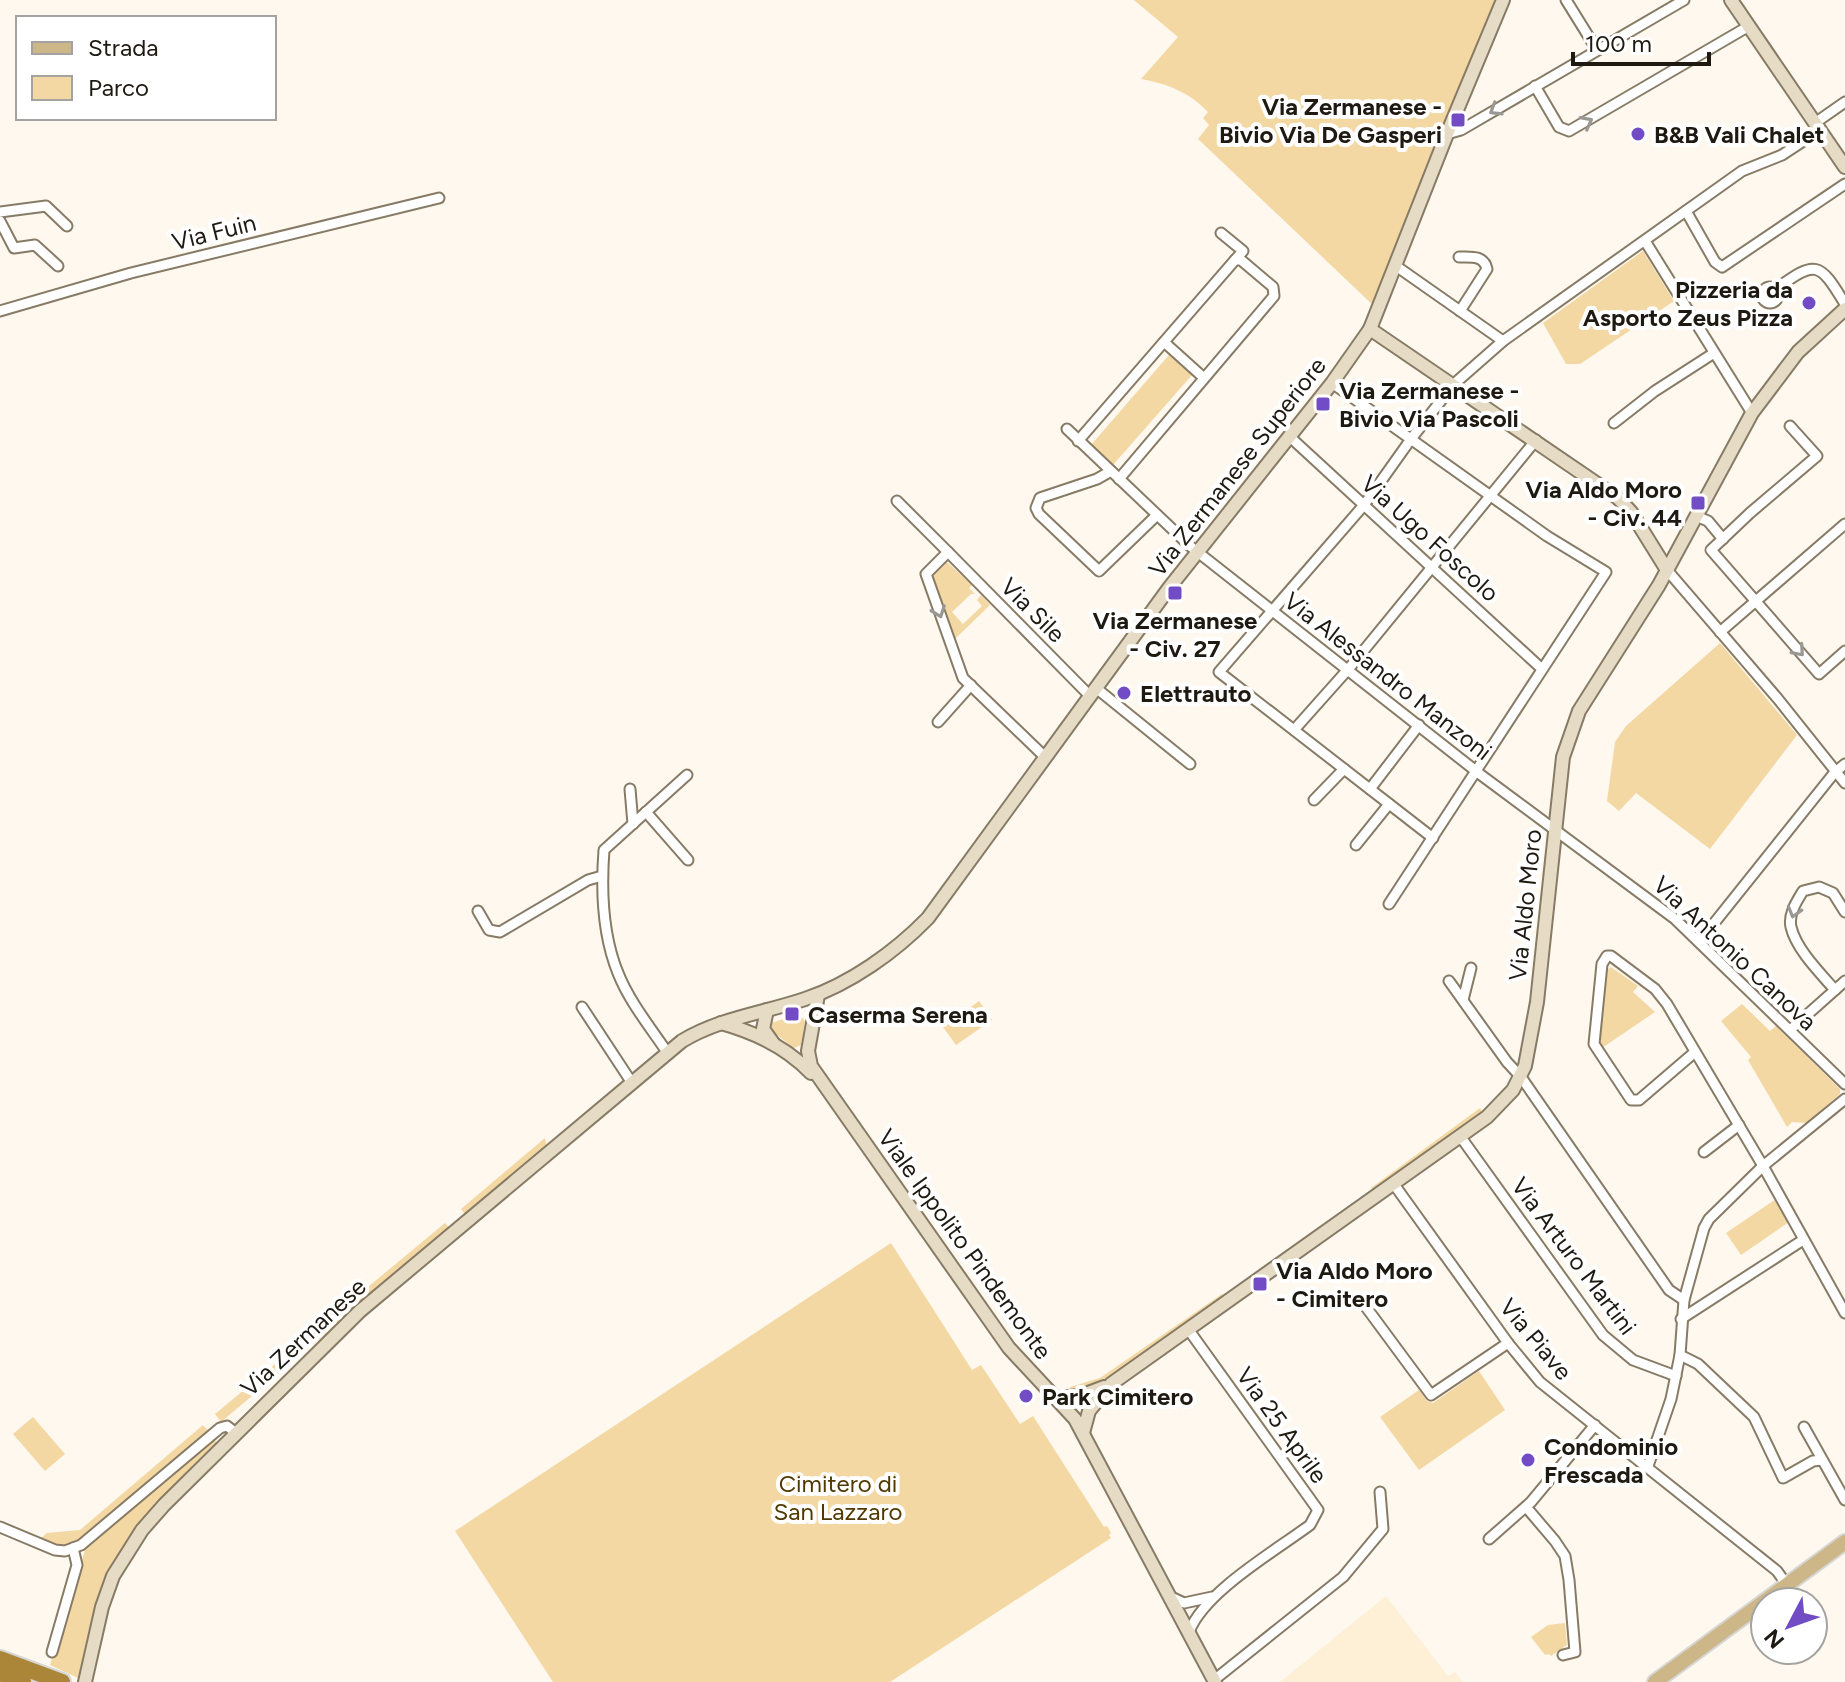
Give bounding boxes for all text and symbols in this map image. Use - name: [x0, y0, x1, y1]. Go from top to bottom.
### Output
- legend: [16, 16, 276, 120]
- scale bar: [1573, 16, 1709, 66]
- text: 100 m: [1585, 29, 1652, 58]
- text: Strada: [88, 33, 158, 62]
- text: Parco: [88, 73, 149, 102]
- place label: Via Zermanese - Bivio Via De Gasperi: [1219, 92, 1442, 149]
- one-way arrow: [1489, 100, 1504, 116]
- marker: Via Zermanese - Bivio Via De Gasperi: [1449, 111, 1467, 129]
- one-way arrow: [1578, 116, 1593, 132]
- place label: B&B Vali Chalet: [1654, 120, 1824, 149]
- marker: B&B Vali Chalet: [1629, 125, 1647, 143]
- street label: Via Fuin: [169, 208, 259, 256]
- place label: Pizzeria da Asporto Zeus Pizza: [1583, 275, 1793, 332]
- marker: Pizzeria da Asporto Zeus Pizza: [1800, 294, 1818, 312]
- street label: Via Zermanese Superiore: [1142, 351, 1332, 583]
- place label: Via Zermanese - Bivio Via Pascoli: [1339, 376, 1519, 433]
- marker: Via Zermanese - Bivio Via Pascoli: [1314, 395, 1332, 413]
- street label: Via Ugo Foscolo: [1355, 469, 1505, 607]
- place label: Via Aldo Moro - Civ. 44: [1525, 475, 1682, 532]
- marker: Via Aldo Moro - Civ. 44: [1689, 494, 1707, 512]
- street label: Via Sile: [995, 572, 1071, 648]
- marker: Via Zermanese - Civ. 27: [1166, 584, 1184, 602]
- street label: Via Alessandro Manzoni: [1278, 586, 1498, 766]
- one-way arrow: [929, 604, 946, 618]
- place label: Via Zermanese - Civ. 27: [1093, 606, 1257, 663]
- one-way arrow: [1789, 642, 1803, 657]
- place label: Elettrauto: [1140, 679, 1252, 708]
- marker: Elettrauto: [1115, 684, 1133, 702]
- street label: Via Aldo Moro: [1503, 828, 1547, 982]
- street label: Via Antonio Canova: [1647, 870, 1823, 1036]
- one-way arrow: [1787, 905, 1803, 919]
- place label: Caserma Serena: [808, 1000, 988, 1029]
- marker: Caserma Serena: [783, 1005, 801, 1023]
- street label: Viale Ippolito Pindemonte: [872, 1123, 1058, 1365]
- street label: Via Arturo Martini: [1505, 1172, 1643, 1340]
- place label: Via Aldo Moro - Cimitero: [1276, 1256, 1433, 1313]
- street label: Via Zermanese: [234, 1272, 372, 1402]
- marker: Via Aldo Moro - Cimitero: [1251, 1275, 1269, 1293]
- street label: Via Piave: [1494, 1292, 1578, 1386]
- street label: Via 25 Aprile: [1230, 1361, 1334, 1489]
- place label: Park Cimitero: [1042, 1382, 1193, 1411]
- marker: Park Cimitero: [1017, 1387, 1035, 1405]
- place label: Condominio Frescada: [1544, 1432, 1678, 1489]
- marker: Condominio Frescada: [1519, 1451, 1537, 1469]
- park label: Cimitero di San Lazzaro: [774, 1469, 902, 1526]
- north arrow: [1749, 1586, 1829, 1666]
- text: N: [1759, 1624, 1790, 1654]

